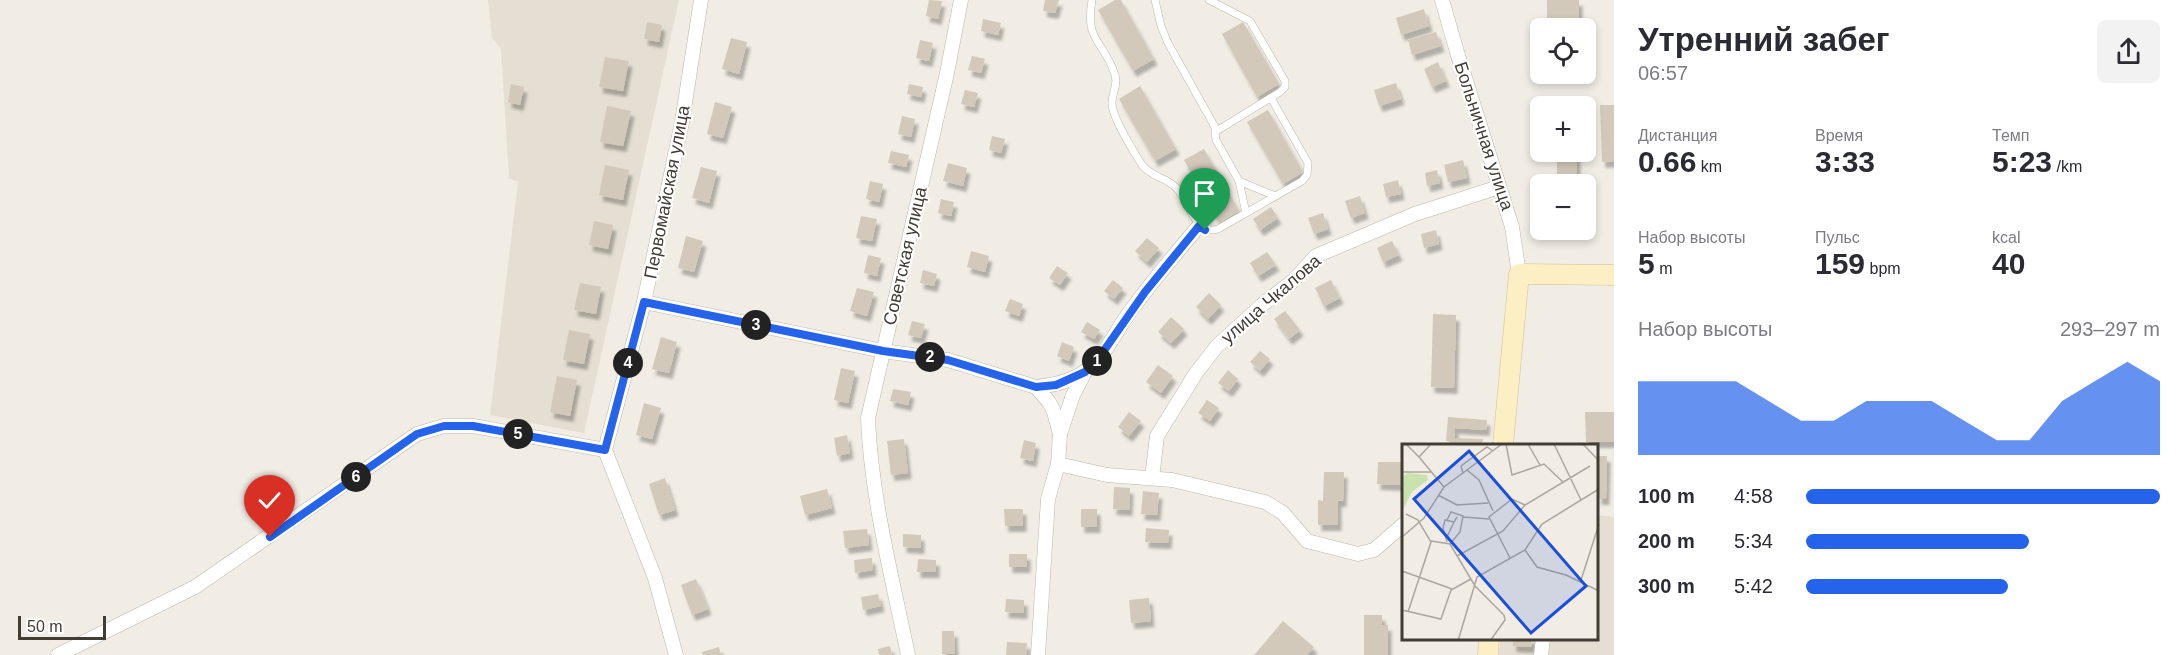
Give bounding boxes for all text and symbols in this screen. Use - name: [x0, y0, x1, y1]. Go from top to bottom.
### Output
- map controls: [1530, 18, 1596, 240]
- button: locate: [1530, 18, 1596, 84]
- button: share: [2097, 20, 2160, 83]
- text: Утренний забег: [1638, 21, 1890, 58]
- street label: Больничная улица: [1451, 59, 1518, 214]
- text: 06:57: [1638, 62, 1688, 84]
- button: +: [1530, 96, 1596, 162]
- street label: Первомайская улица: [640, 103, 694, 280]
- text: Дистанция: [1638, 127, 1717, 144]
- text: Время: [1815, 127, 1863, 144]
- text: Темп: [1992, 127, 2029, 144]
- text: 0.66: [1638, 145, 1696, 178]
- text: 3:33: [1815, 145, 1875, 178]
- text: 5:23: [1992, 145, 2052, 178]
- text: km: [1696, 158, 1722, 175]
- text: /km: [2052, 158, 2082, 175]
- pin: [1179, 168, 1230, 230]
- button: −: [1530, 174, 1596, 240]
- icon: arrive: [1188, 177, 1221, 210]
- street label: Советская улица: [879, 184, 931, 327]
- text: Набор высоты: [1638, 229, 1745, 246]
- text: Пульс: [1815, 229, 1860, 246]
- text: kcal: [1992, 229, 2020, 246]
- text: 5: [1638, 247, 1655, 280]
- text: 159: [1815, 247, 1865, 280]
- text: 40: [1992, 247, 2025, 280]
- street label: улица Чкалова: [1217, 250, 1325, 348]
- text: m: [1655, 260, 1672, 277]
- text: bpm: [1865, 260, 1901, 277]
- pin: 3: [741, 310, 771, 340]
- text: 3: [752, 316, 760, 333]
- text: Набор высоты: [1638, 318, 1772, 340]
- text: 293–297 m: [2060, 318, 2160, 340]
- pin: 2: [915, 342, 945, 372]
- pin: 1: [1082, 346, 1112, 376]
- pin: 4: [613, 348, 643, 378]
- text: 2: [926, 348, 934, 365]
- text: 1: [1093, 352, 1101, 369]
- text: 4: [624, 354, 632, 371]
- pin: 5: [503, 419, 533, 449]
- text: 5: [514, 425, 522, 442]
- inset map: [1402, 444, 1599, 640]
- pin: 6: [341, 462, 371, 492]
- text: 6: [352, 468, 360, 485]
- pin: [244, 475, 295, 537]
- icon: check: [253, 484, 286, 517]
- text: 100 m: [1638, 485, 1695, 507]
- text: 4:58: [1734, 485, 1773, 507]
- text: 200 m: [1638, 530, 1695, 552]
- text: 5:34: [1734, 530, 1773, 552]
- text: 300 m: [1638, 575, 1695, 597]
- text: 5:42: [1734, 575, 1773, 597]
- scale bar: [18, 613, 106, 640]
- text: 50 m: [27, 618, 63, 635]

